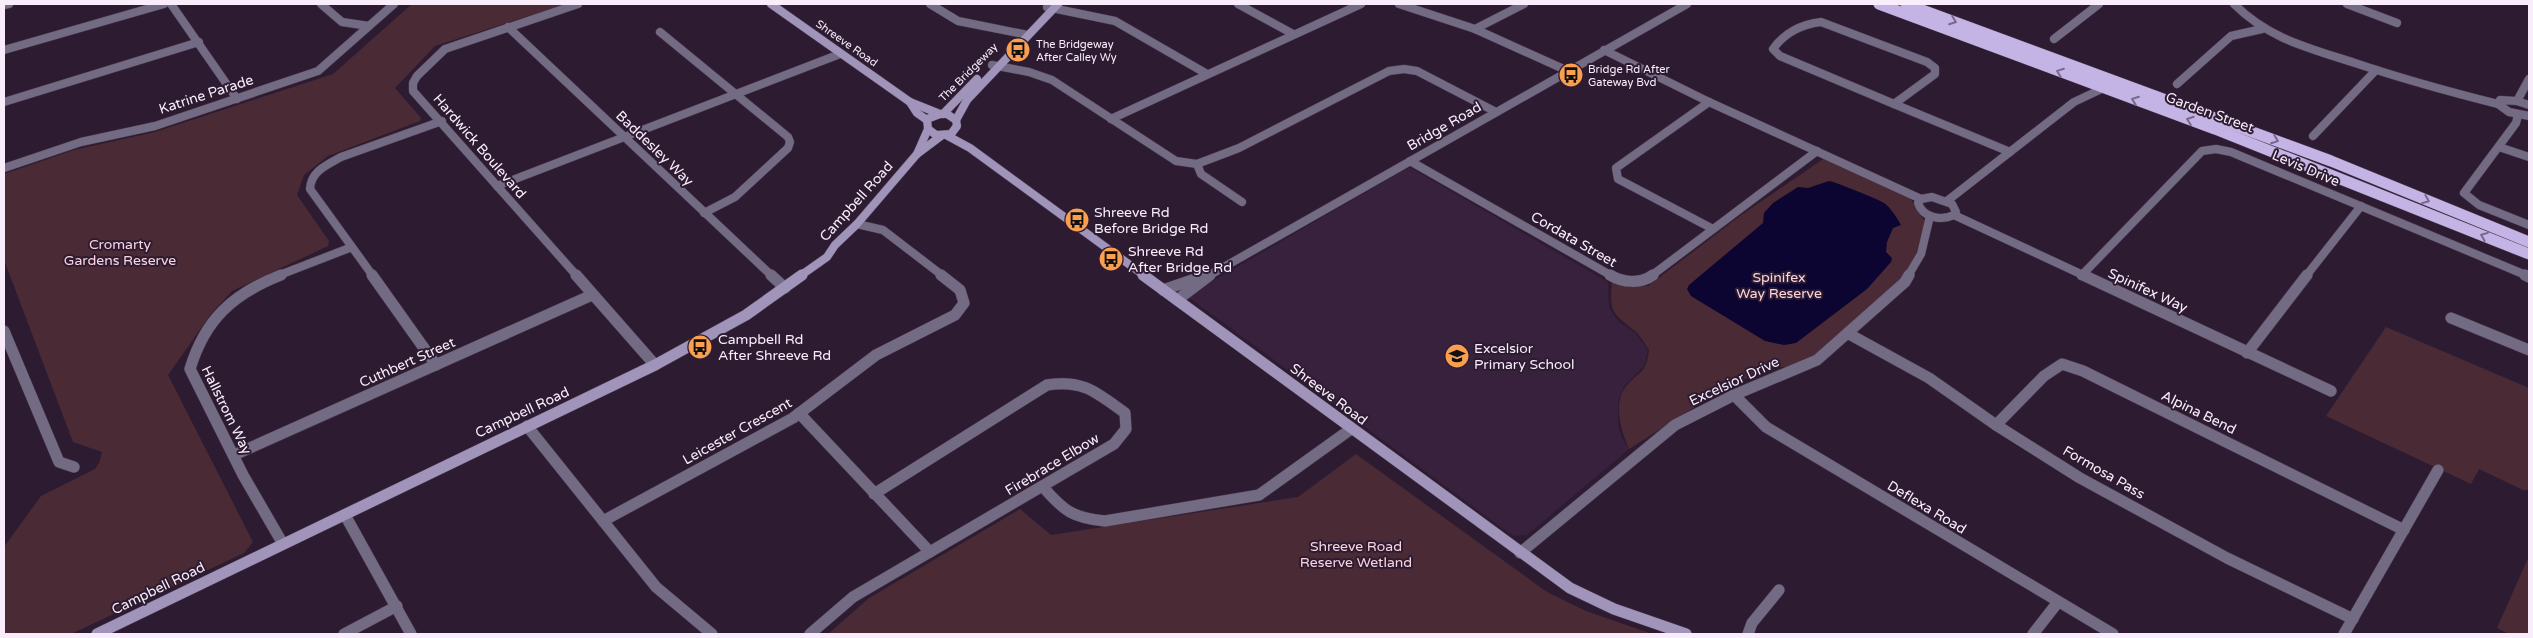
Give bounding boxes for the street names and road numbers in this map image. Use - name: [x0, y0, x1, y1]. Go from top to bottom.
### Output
- street label: Shreeve Road: [813, 17, 880, 70]
- street label: The Bridgeway: [936, 40, 1000, 104]
- street label: Katrine Parade: [157, 71, 256, 118]
- street label: Garden Street: [2163, 89, 2257, 137]
- street label: Hardwick Boulevard: [430, 91, 530, 202]
- street label: Bridge Road: [1404, 98, 1484, 155]
- street label: Baddesley Way: [612, 107, 697, 190]
- street label: Levis Drive: [2269, 147, 2342, 190]
- street label: Campbell Road: [816, 158, 897, 245]
- street label: Cordata Street: [1528, 208, 1620, 271]
- street label: Spinifex Way: [2105, 265, 2191, 316]
- street label: Cuthbert Street: [357, 333, 458, 391]
- street label: Excelsior Drive: [1687, 353, 1782, 410]
- street label: Shreeve Road: [1287, 360, 1371, 429]
- street label: Hallstrom Way: [198, 363, 256, 458]
- street label: Campbell Road: [472, 383, 572, 442]
- street label: Alpina Bend: [2159, 387, 2239, 438]
- street label: Leicester Crescent: [680, 394, 795, 468]
- street label: Firebrace Elbow: [1002, 430, 1102, 499]
- street label: Formosa Pass: [2060, 442, 2148, 503]
- street label: Deflexa Road: [1884, 477, 1969, 538]
- street label: Campbell Road: [109, 558, 208, 618]

